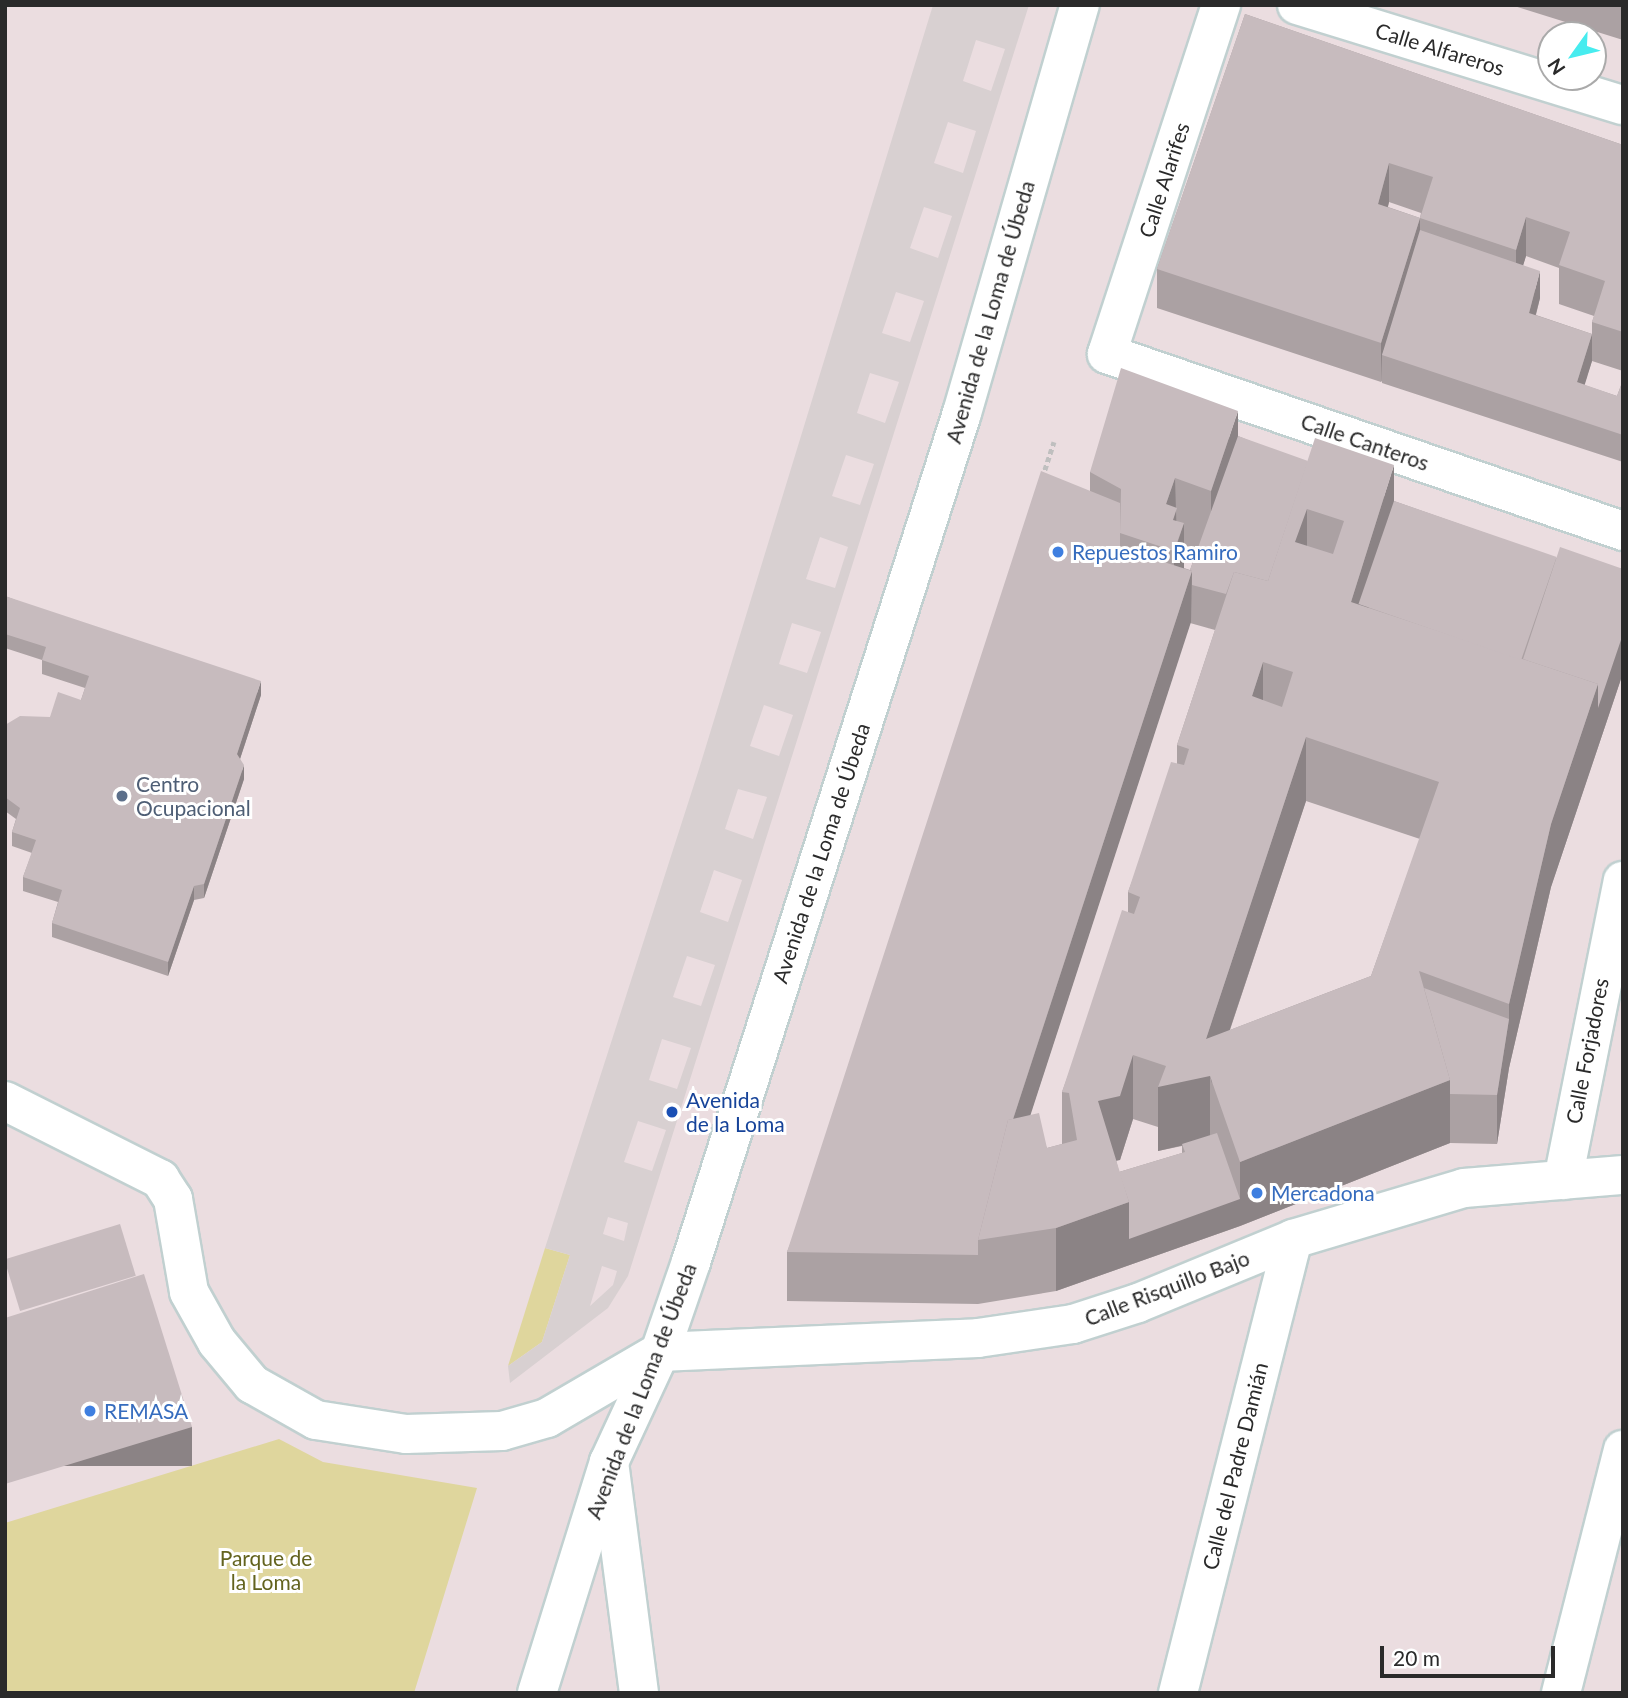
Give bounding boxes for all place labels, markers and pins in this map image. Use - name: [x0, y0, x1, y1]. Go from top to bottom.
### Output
- place label: Repuestos Ramiro: [1072, 539, 1238, 565]
- marker: Repuestos Ramiro: [1050, 544, 1066, 560]
- place label: Centro Ocupacional: [136, 771, 251, 821]
- marker: Centro Ocupacional: [114, 788, 130, 804]
- place label: Avenida de la Loma: [686, 1087, 785, 1137]
- marker: Avenida de la Loma: [664, 1104, 680, 1120]
- place label: Mercadona: [1271, 1180, 1375, 1206]
- marker: Mercadona: [1249, 1185, 1265, 1201]
- place label: REMASA: [104, 1398, 188, 1424]
- marker: REMASA: [82, 1403, 98, 1419]

